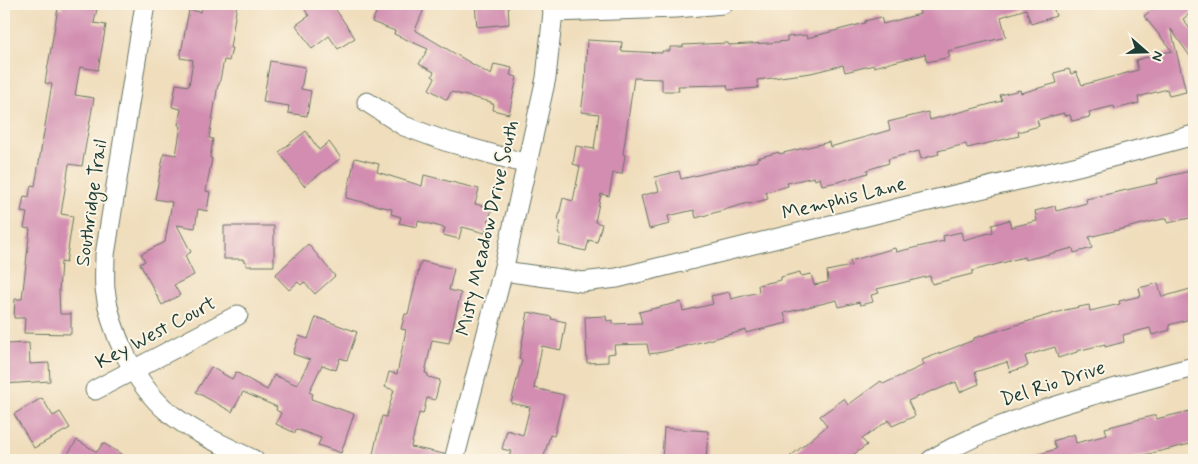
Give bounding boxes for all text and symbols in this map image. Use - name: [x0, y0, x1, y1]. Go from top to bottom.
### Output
- north arrow: [1120, 28, 1170, 78]
- text: N: [1147, 49, 1167, 64]
- street label: Misty Meadow Drive South: [450, 117, 526, 339]
- street label: Southridge Trail: [70, 138, 115, 268]
- street label: Memphis Lane: [779, 170, 909, 227]
- street label: Key West Court: [91, 290, 221, 376]
- street label: Del Rio Drive: [997, 354, 1109, 414]

